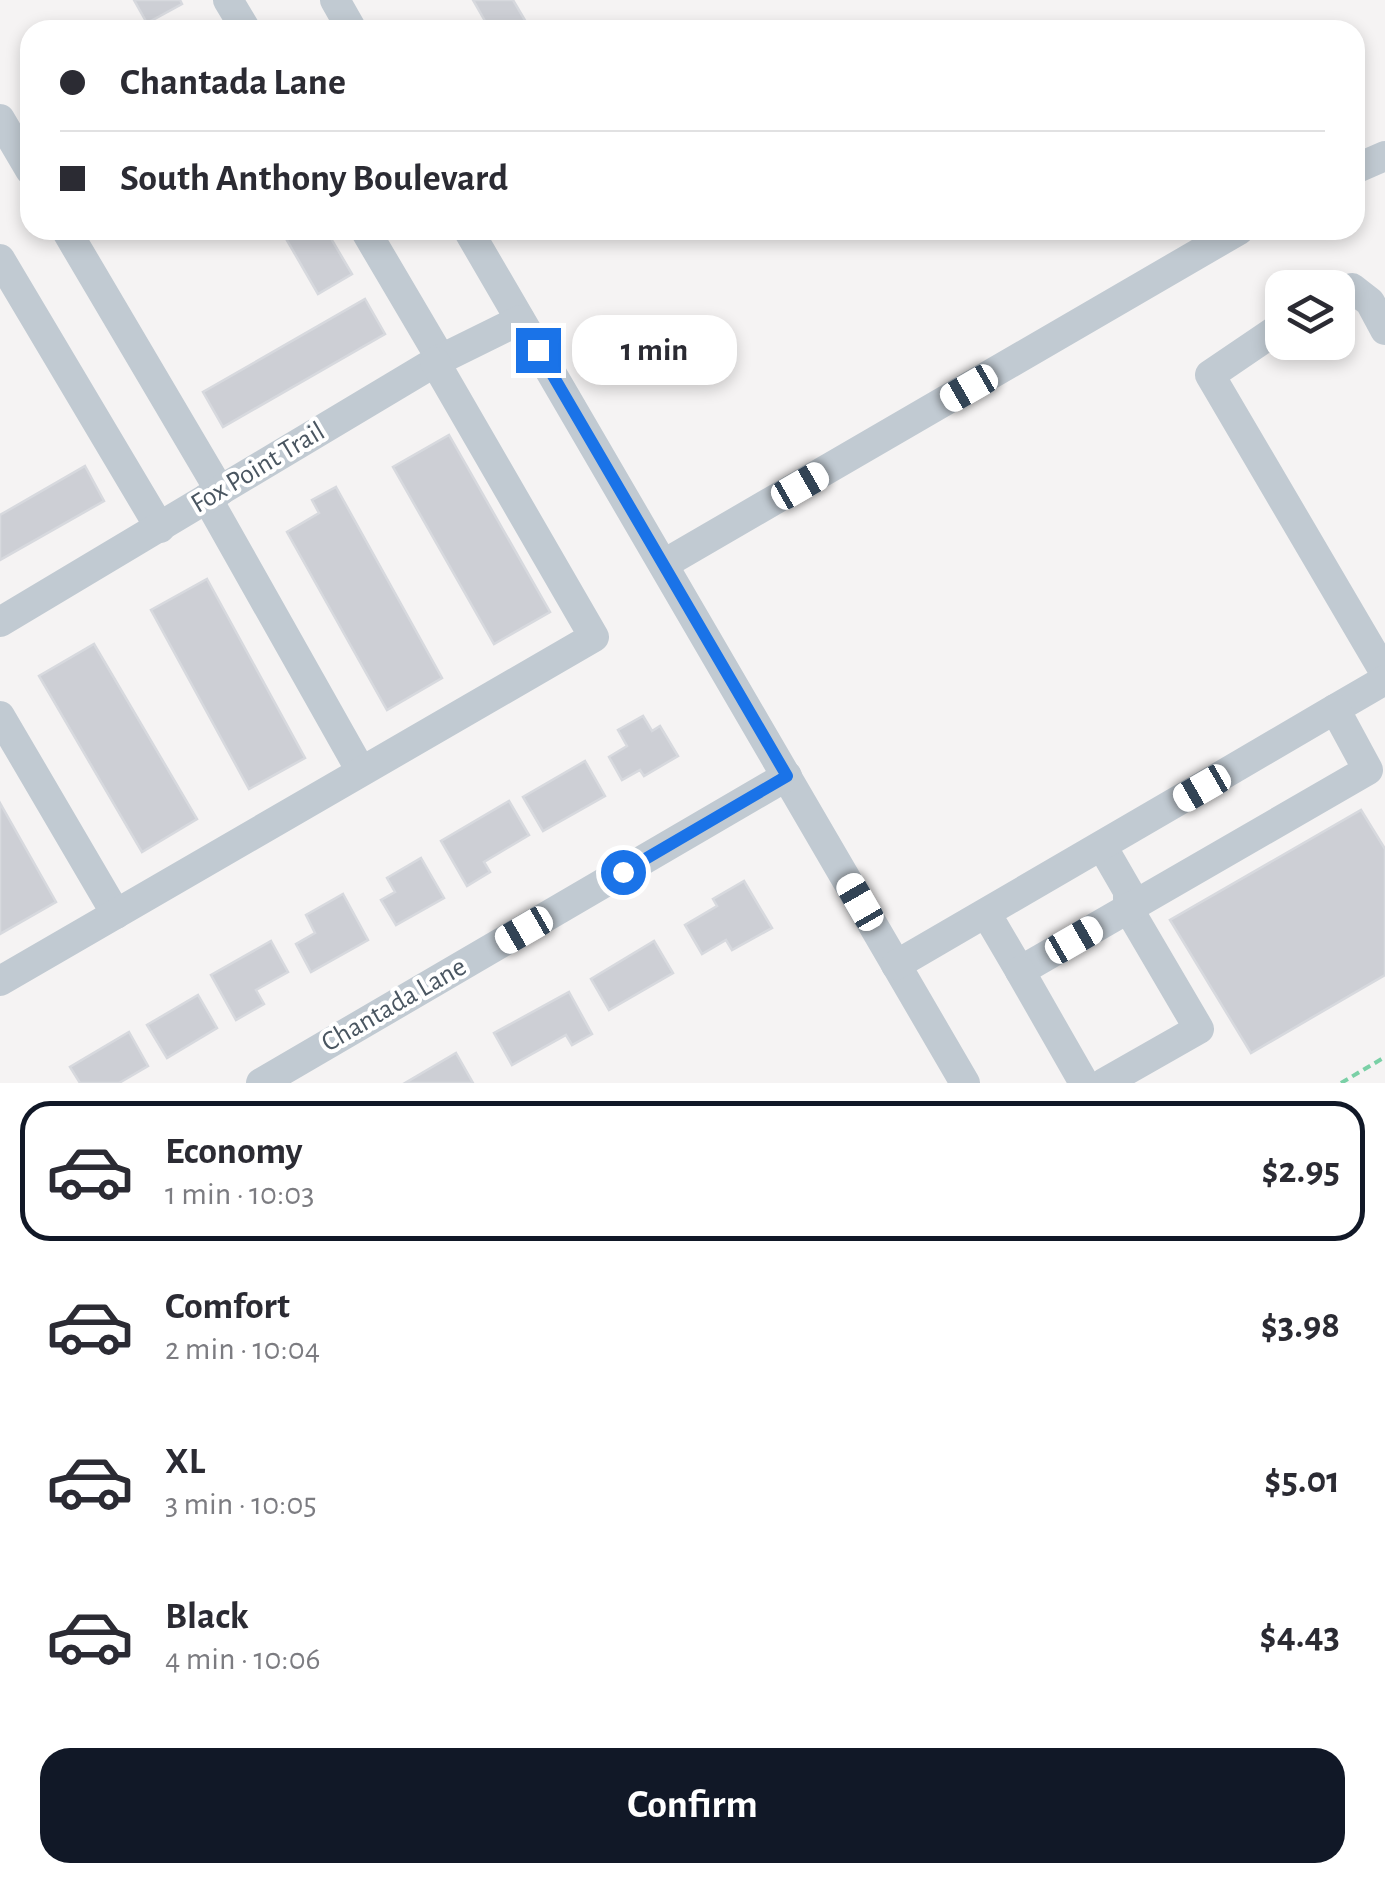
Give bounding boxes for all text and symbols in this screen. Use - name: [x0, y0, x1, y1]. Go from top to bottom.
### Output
- text: Chantada Lane: [120, 64, 346, 102]
- text: South Anthony Boulevard: [120, 160, 508, 198]
- map controls: [1265, 270, 1355, 360]
- button: layers: [1265, 270, 1355, 360]
- callout: 1 min: [573, 315, 738, 385]
- route end: [516, 328, 561, 373]
- text: 1 min: [621, 334, 688, 366]
- car: [936, 360, 1002, 416]
- street label: Fox Point Trail: [186, 417, 330, 519]
- car: [767, 458, 833, 514]
- car: [1169, 760, 1235, 816]
- route start: [601, 850, 646, 895]
- car: [832, 869, 888, 935]
- car: [491, 902, 557, 958]
- car: [1041, 912, 1107, 968]
- street label: Chantada Lane: [317, 952, 471, 1058]
- icon: car: [45, 1126, 135, 1216]
- text: Economy: [165, 1133, 303, 1171]
- text: $2.95: [1262, 1152, 1340, 1190]
- text: 1 min · 10:03: [165, 1178, 314, 1210]
- icon: car: [45, 1281, 135, 1371]
- text: Comfort: [165, 1288, 290, 1326]
- text: $3.98: [1261, 1307, 1340, 1345]
- text: 2 min · 10:04: [165, 1333, 320, 1365]
- icon: car: [45, 1436, 135, 1526]
- text: XL: [165, 1443, 205, 1481]
- text: $5.01: [1264, 1462, 1340, 1500]
- text: 3 min · 10:05: [165, 1488, 317, 1520]
- icon: car: [45, 1591, 135, 1681]
- text: Black: [165, 1598, 249, 1636]
- text: $4.43: [1260, 1617, 1340, 1655]
- text: 4 min · 10:06: [165, 1643, 321, 1675]
- button: Confirm: [40, 1748, 1345, 1863]

